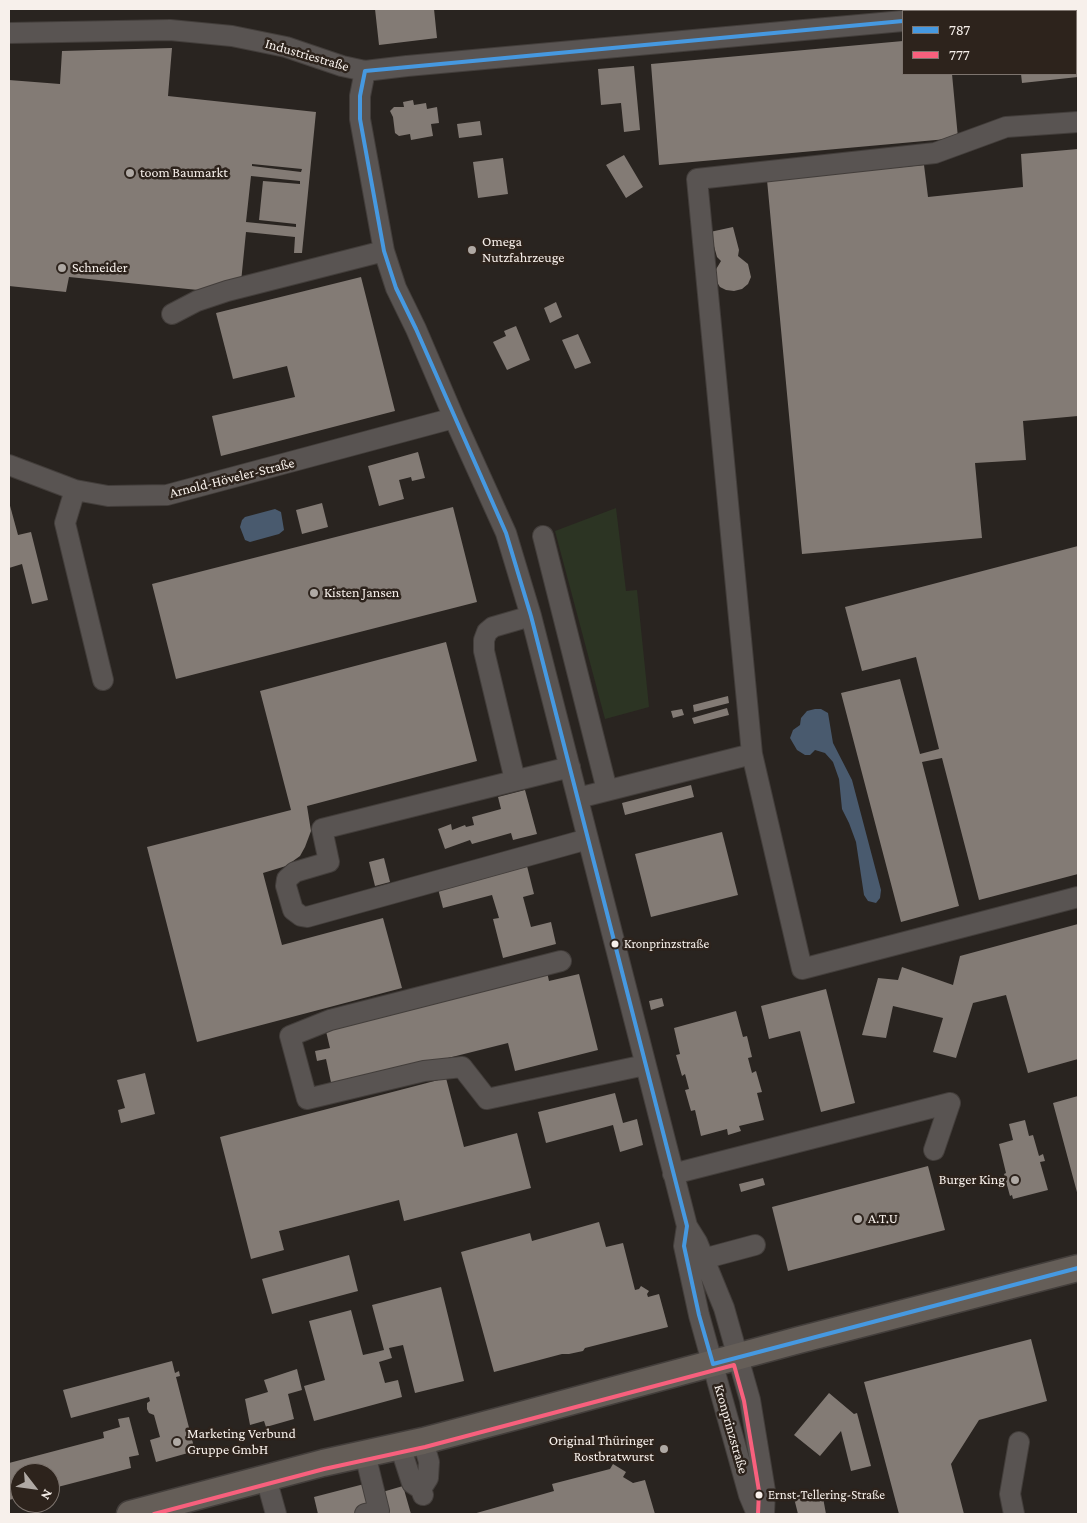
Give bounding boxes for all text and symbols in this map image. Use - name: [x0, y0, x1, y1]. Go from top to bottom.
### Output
- legend: [902, 10, 1077, 75]
- text: 787: [949, 22, 970, 38]
- street label: Industriestraße: [263, 35, 351, 75]
- text: 777: [949, 47, 970, 63]
- place label: toom Baumarkt: [140, 165, 228, 181]
- marker: toom Baumarkt: [124, 167, 136, 179]
- place label: Omega Nutzfahrzeuge: [482, 234, 565, 266]
- marker: Omega Nutzfahrzeuge: [466, 244, 478, 256]
- place label: Schneider: [72, 260, 128, 276]
- marker: Schneider: [56, 262, 68, 274]
- street label: Arnold-Höveler-Straße: [168, 454, 296, 502]
- place label: Kisten Jansen: [324, 585, 399, 601]
- marker: Kisten Jansen: [308, 587, 320, 599]
- place label: Kronprinzstraße: [624, 936, 709, 952]
- marker: Kronprinzstraße: [610, 939, 620, 949]
- place label: Burger King: [939, 1172, 1005, 1188]
- marker: Burger King: [1009, 1174, 1021, 1186]
- place label: A.T.U: [868, 1211, 898, 1227]
- marker: A.T.U: [852, 1213, 864, 1225]
- street label: Kronprinzstraße: [710, 1383, 752, 1475]
- place label: Marketing Verbund Gruppe GmbH: [187, 1426, 296, 1458]
- place label: Original Thüringer Rostbratwurst: [549, 1433, 654, 1465]
- marker: Marketing Verbund Gruppe GmbH: [171, 1436, 183, 1448]
- marker: Original Thüringer Rostbratwurst: [658, 1443, 670, 1455]
- north arrow: [10, 1463, 60, 1513]
- text: N: [38, 1487, 56, 1503]
- place label: Ernst-Tellering-Straße: [768, 1487, 885, 1503]
- marker: Ernst-Tellering-Straße: [754, 1490, 764, 1500]

